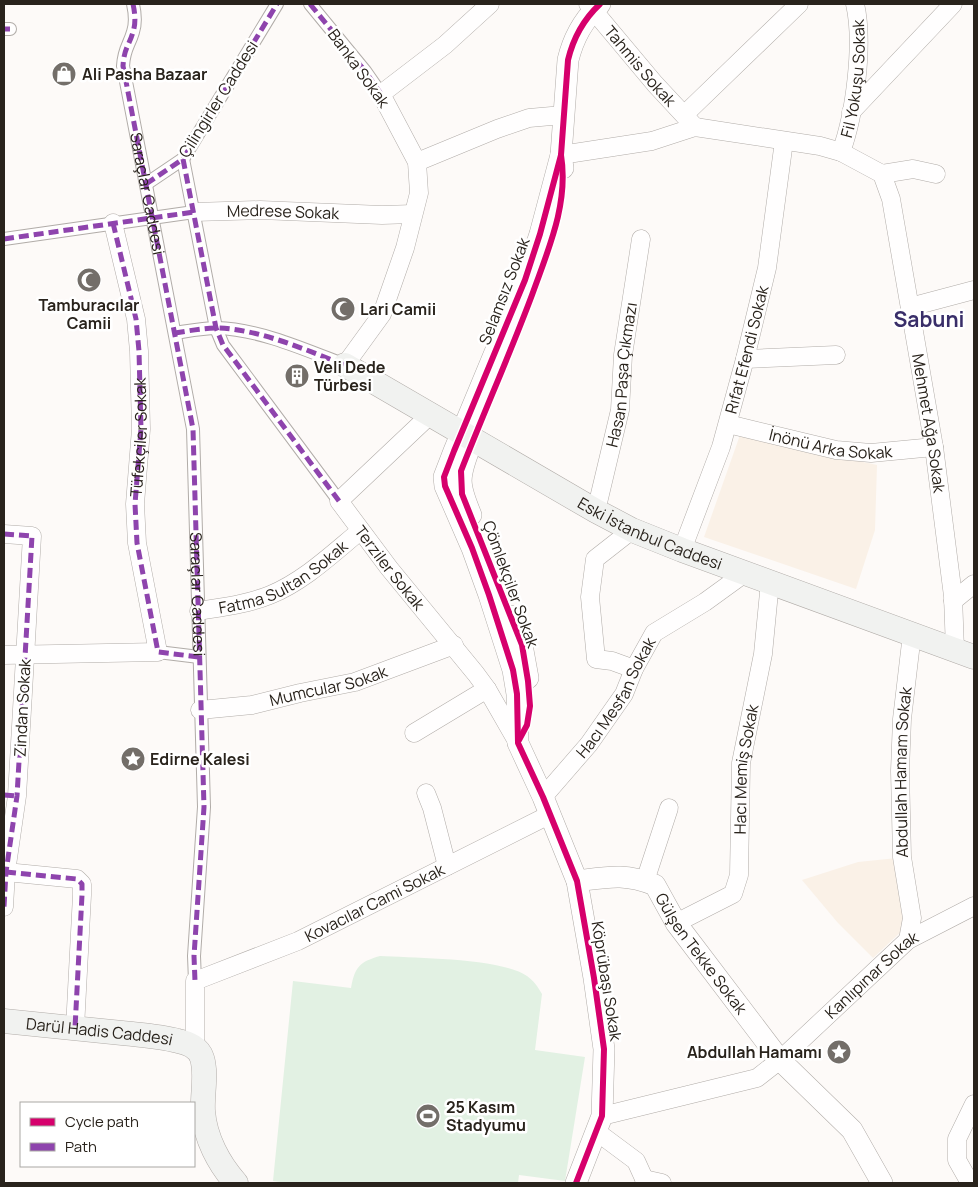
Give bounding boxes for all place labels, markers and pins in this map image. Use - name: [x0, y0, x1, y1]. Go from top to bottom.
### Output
- shop icon: Ali Pasha Bazaar: [51, 61, 77, 87]
- place label: Ali Pasha Bazaar: [82, 63, 207, 85]
- mosque icon: Tamburacılar Camii: [76, 267, 102, 293]
- place label: Tamburacılar Camii: [39, 294, 140, 334]
- mosque icon: Lari Camii: [330, 296, 356, 322]
- place label: Lari Camii: [360, 298, 436, 320]
- place label: Veli Dede Türbesi: [314, 356, 386, 396]
- building icon: Veli Dede Türbesi: [284, 363, 310, 389]
- place icon: Edirne Kalesi: [120, 746, 146, 772]
- place label: Edirne Kalesi: [150, 748, 250, 770]
- place icon: Abdullah Hamamı: [826, 1039, 852, 1065]
- place label: Abdullah Hamamı: [687, 1041, 822, 1063]
- place label: 25 Kasım Stadyumu: [446, 1096, 526, 1136]
- sports icon: 25 Kasım Stadyumu: [415, 1103, 441, 1129]

